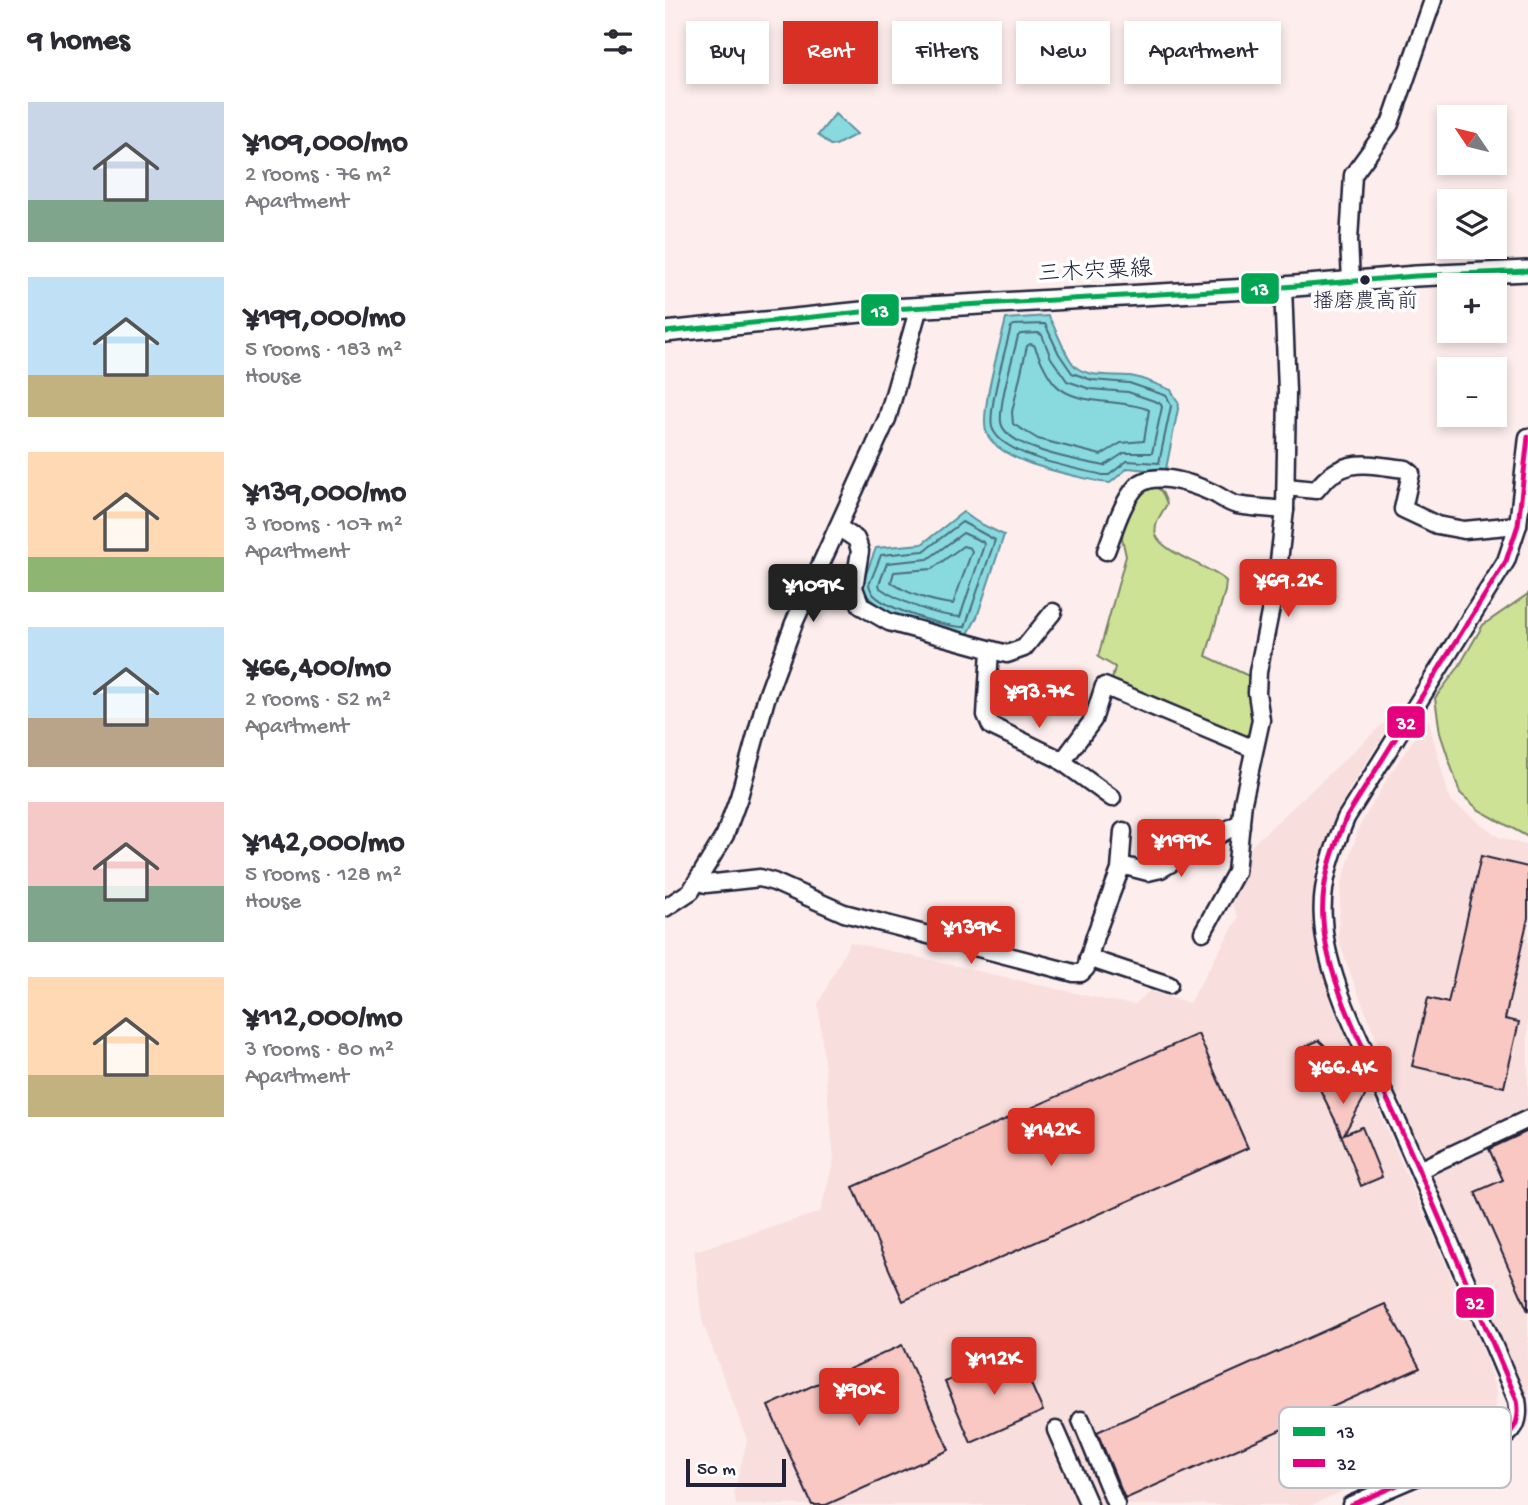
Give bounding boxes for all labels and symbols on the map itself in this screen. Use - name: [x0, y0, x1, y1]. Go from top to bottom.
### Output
- north arrow: [1437, 105, 1507, 175]
- street label: 三木宍粟線: [1037, 256, 1153, 289]
- line badge: 13: [1240, 272, 1280, 305]
- marker: 播磨農高前: [1358, 273, 1372, 287]
- text: 13: [1250, 280, 1269, 303]
- place label: 播磨農高前: [1313, 289, 1418, 316]
- line badge: 13: [860, 293, 900, 327]
- text: 13: [870, 302, 889, 325]
- pin: ¥69.2K: [1231, 560, 1345, 619]
- pin: ¥109K: [764, 564, 862, 624]
- pin: ¥93.7K: [982, 670, 1096, 730]
- line badge: 32: [1386, 705, 1426, 739]
- text: 32: [1395, 714, 1416, 737]
- pin: ¥199K: [1132, 820, 1230, 879]
- pin: ¥139K: [922, 906, 1020, 966]
- pin: ¥66.4K: [1286, 1046, 1400, 1106]
- pin: ¥142K: [1002, 1108, 1100, 1168]
- line badge: 32: [1455, 1286, 1495, 1319]
- text: 32: [1464, 1294, 1485, 1317]
- pin: ¥112K: [945, 1338, 1043, 1397]
- pin: ¥90K: [818, 1368, 900, 1428]
- legend: [1279, 1407, 1511, 1488]
- text: 13: [1336, 1423, 1355, 1446]
- text: 32: [1336, 1455, 1356, 1478]
- scale bar: [686, 1456, 786, 1488]

